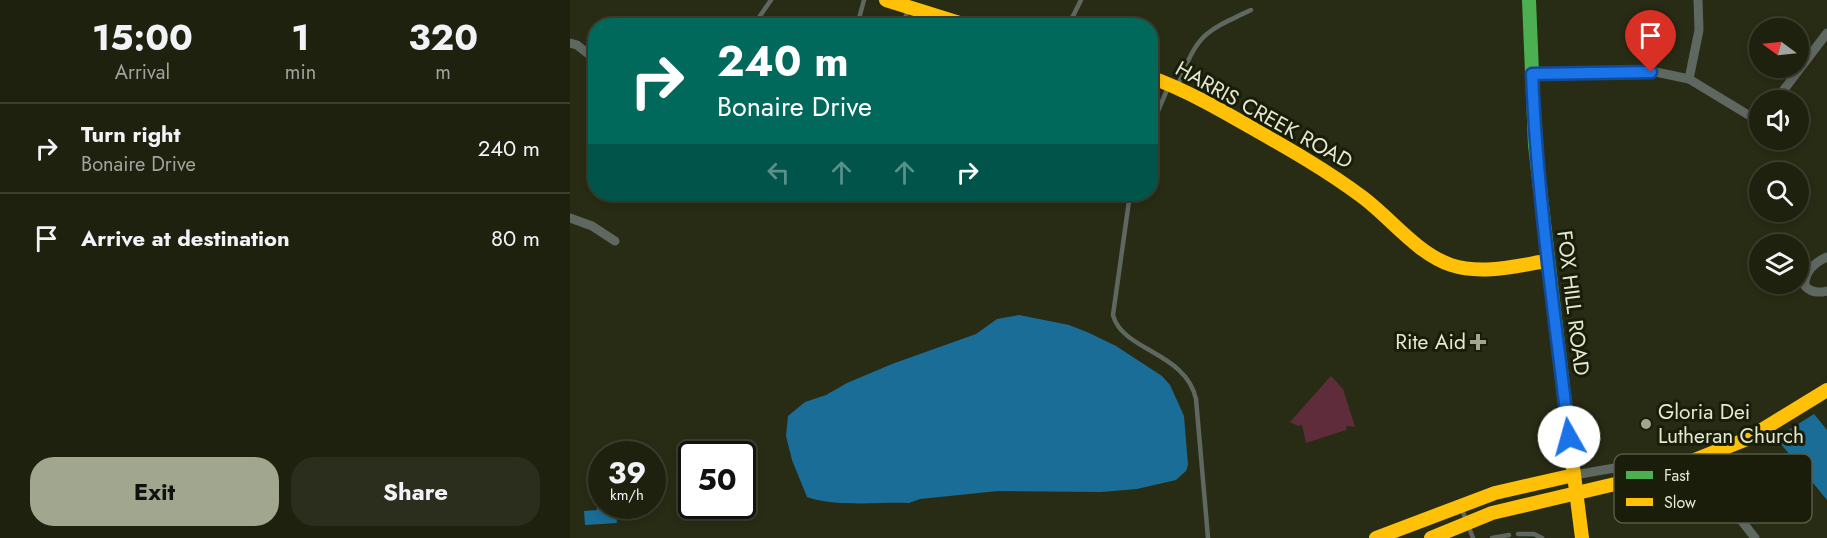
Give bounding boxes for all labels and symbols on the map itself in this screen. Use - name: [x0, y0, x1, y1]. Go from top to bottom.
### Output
- pin: [1625, 10, 1676, 72]
- north arrow: [1749, 18, 1809, 78]
- street label: HARRIS CREEK ROAD: [1170, 54, 1358, 176]
- street label: FOX HILL ROAD: [1549, 229, 1597, 377]
- place label: Rite Aid: [1395, 327, 1466, 357]
- marker: Rite Aid: [1471, 335, 1485, 349]
- place label: Gloria Dei Lutheran Church: [1658, 397, 1804, 451]
- position arrow: [1537, 405, 1601, 469]
- marker: Gloria Dei Lutheran Church: [1639, 417, 1653, 431]
- speed limit sign: 50: [678, 441, 756, 519]
- legend: [1614, 454, 1812, 523]
- text: Fast: [1664, 464, 1690, 487]
- text: Slow: [1664, 491, 1696, 514]

